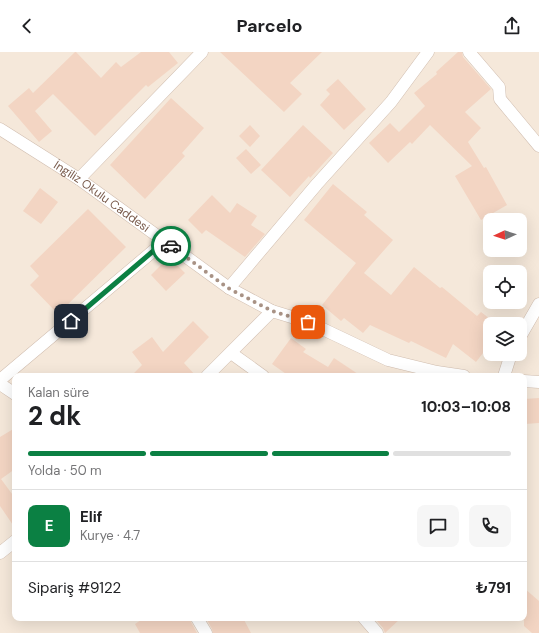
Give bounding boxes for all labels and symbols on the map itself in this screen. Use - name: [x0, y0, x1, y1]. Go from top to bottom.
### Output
- street label: İngiliz Okulu Caddesi: [51, 157, 153, 236]
- north arrow: [483, 213, 527, 257]
- courier: [151, 226, 191, 266]
- pin: [54, 304, 88, 338]
- pin: [291, 305, 325, 339]

